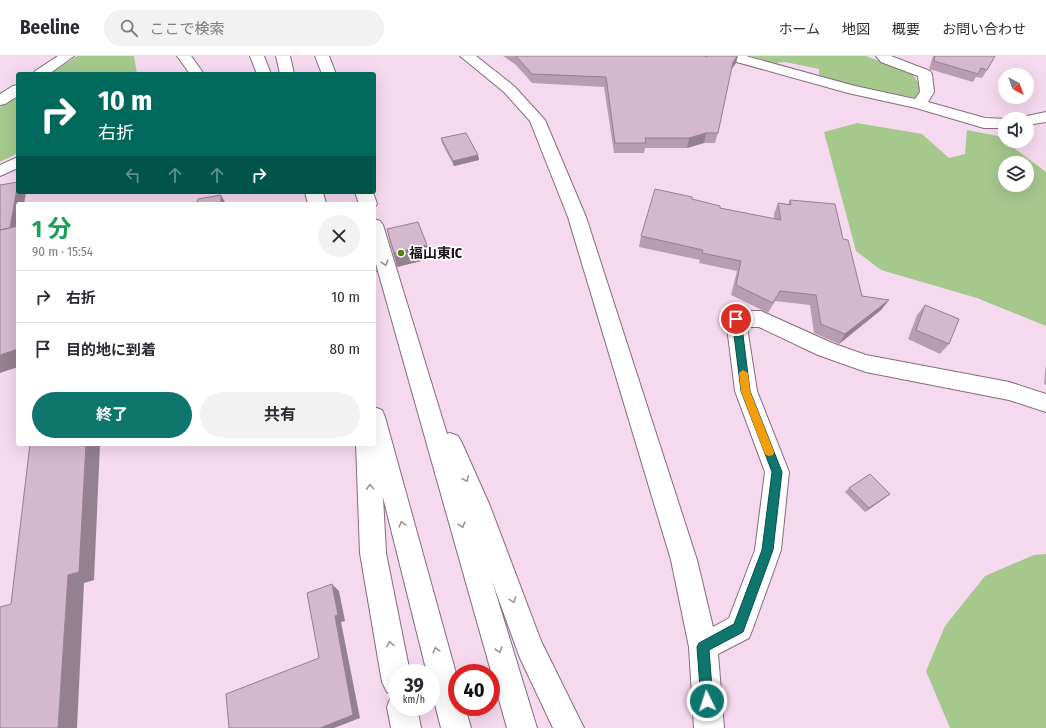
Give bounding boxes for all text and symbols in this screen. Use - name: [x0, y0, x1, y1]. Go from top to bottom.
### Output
- search box: [104, 10, 384, 46]
- text: Beeline: [20, 16, 80, 39]
- icon: search: [118, 17, 140, 39]
- text: ここで検索: [150, 20, 225, 38]
- text: ホーム: [778, 21, 820, 38]
- text: 地図: [842, 21, 870, 38]
- text: 概要: [892, 21, 920, 38]
- text: お問い合わせ: [942, 21, 1026, 38]
- north arrow: [998, 68, 1034, 104]
- map controls: [998, 68, 1034, 192]
- text: 10 m: [98, 84, 152, 117]
- icon: right: [32, 88, 84, 140]
- button: sound: [998, 112, 1034, 148]
- text: 右折: [98, 122, 134, 144]
- button: layers: [998, 156, 1034, 192]
- icon: left: [122, 164, 144, 186]
- icon: ahead: [164, 164, 186, 186]
- icon: ahead: [206, 164, 228, 186]
- icon: right: [248, 164, 270, 186]
- text: 1 分: [32, 215, 71, 243]
- button: close: [318, 215, 360, 257]
- text: 90 m · 15:54: [32, 244, 93, 259]
- place label: 福山東IC: [409, 245, 463, 262]
- marker: 福山東IC: [396, 248, 406, 258]
- one-way arrow: [380, 259, 389, 266]
- icon: right: [32, 286, 54, 308]
- text: 10 m: [331, 288, 360, 306]
- text: 右折: [66, 289, 96, 307]
- pin: [719, 302, 753, 336]
- icon: arrive: [725, 308, 747, 330]
- icon: arrive: [32, 338, 54, 360]
- text: 80 m: [330, 340, 360, 358]
- text: 目的地に到着: [66, 341, 156, 359]
- button: 終了: [32, 392, 192, 438]
- button: 共有: [200, 392, 360, 438]
- one-way arrow: [461, 474, 469, 482]
- one-way arrow: [366, 484, 374, 490]
- one-way arrow: [399, 521, 407, 527]
- one-way arrow: [457, 521, 466, 528]
- one-way arrow: [508, 597, 516, 604]
- one-way arrow: [386, 640, 395, 647]
- one-way arrow: [432, 646, 440, 653]
- one-way arrow: [494, 646, 503, 653]
- speed limit sign: 40: [448, 664, 500, 716]
- text: 39: [404, 673, 424, 697]
- position arrow: [686, 680, 728, 722]
- text: km/h: [403, 694, 425, 706]

